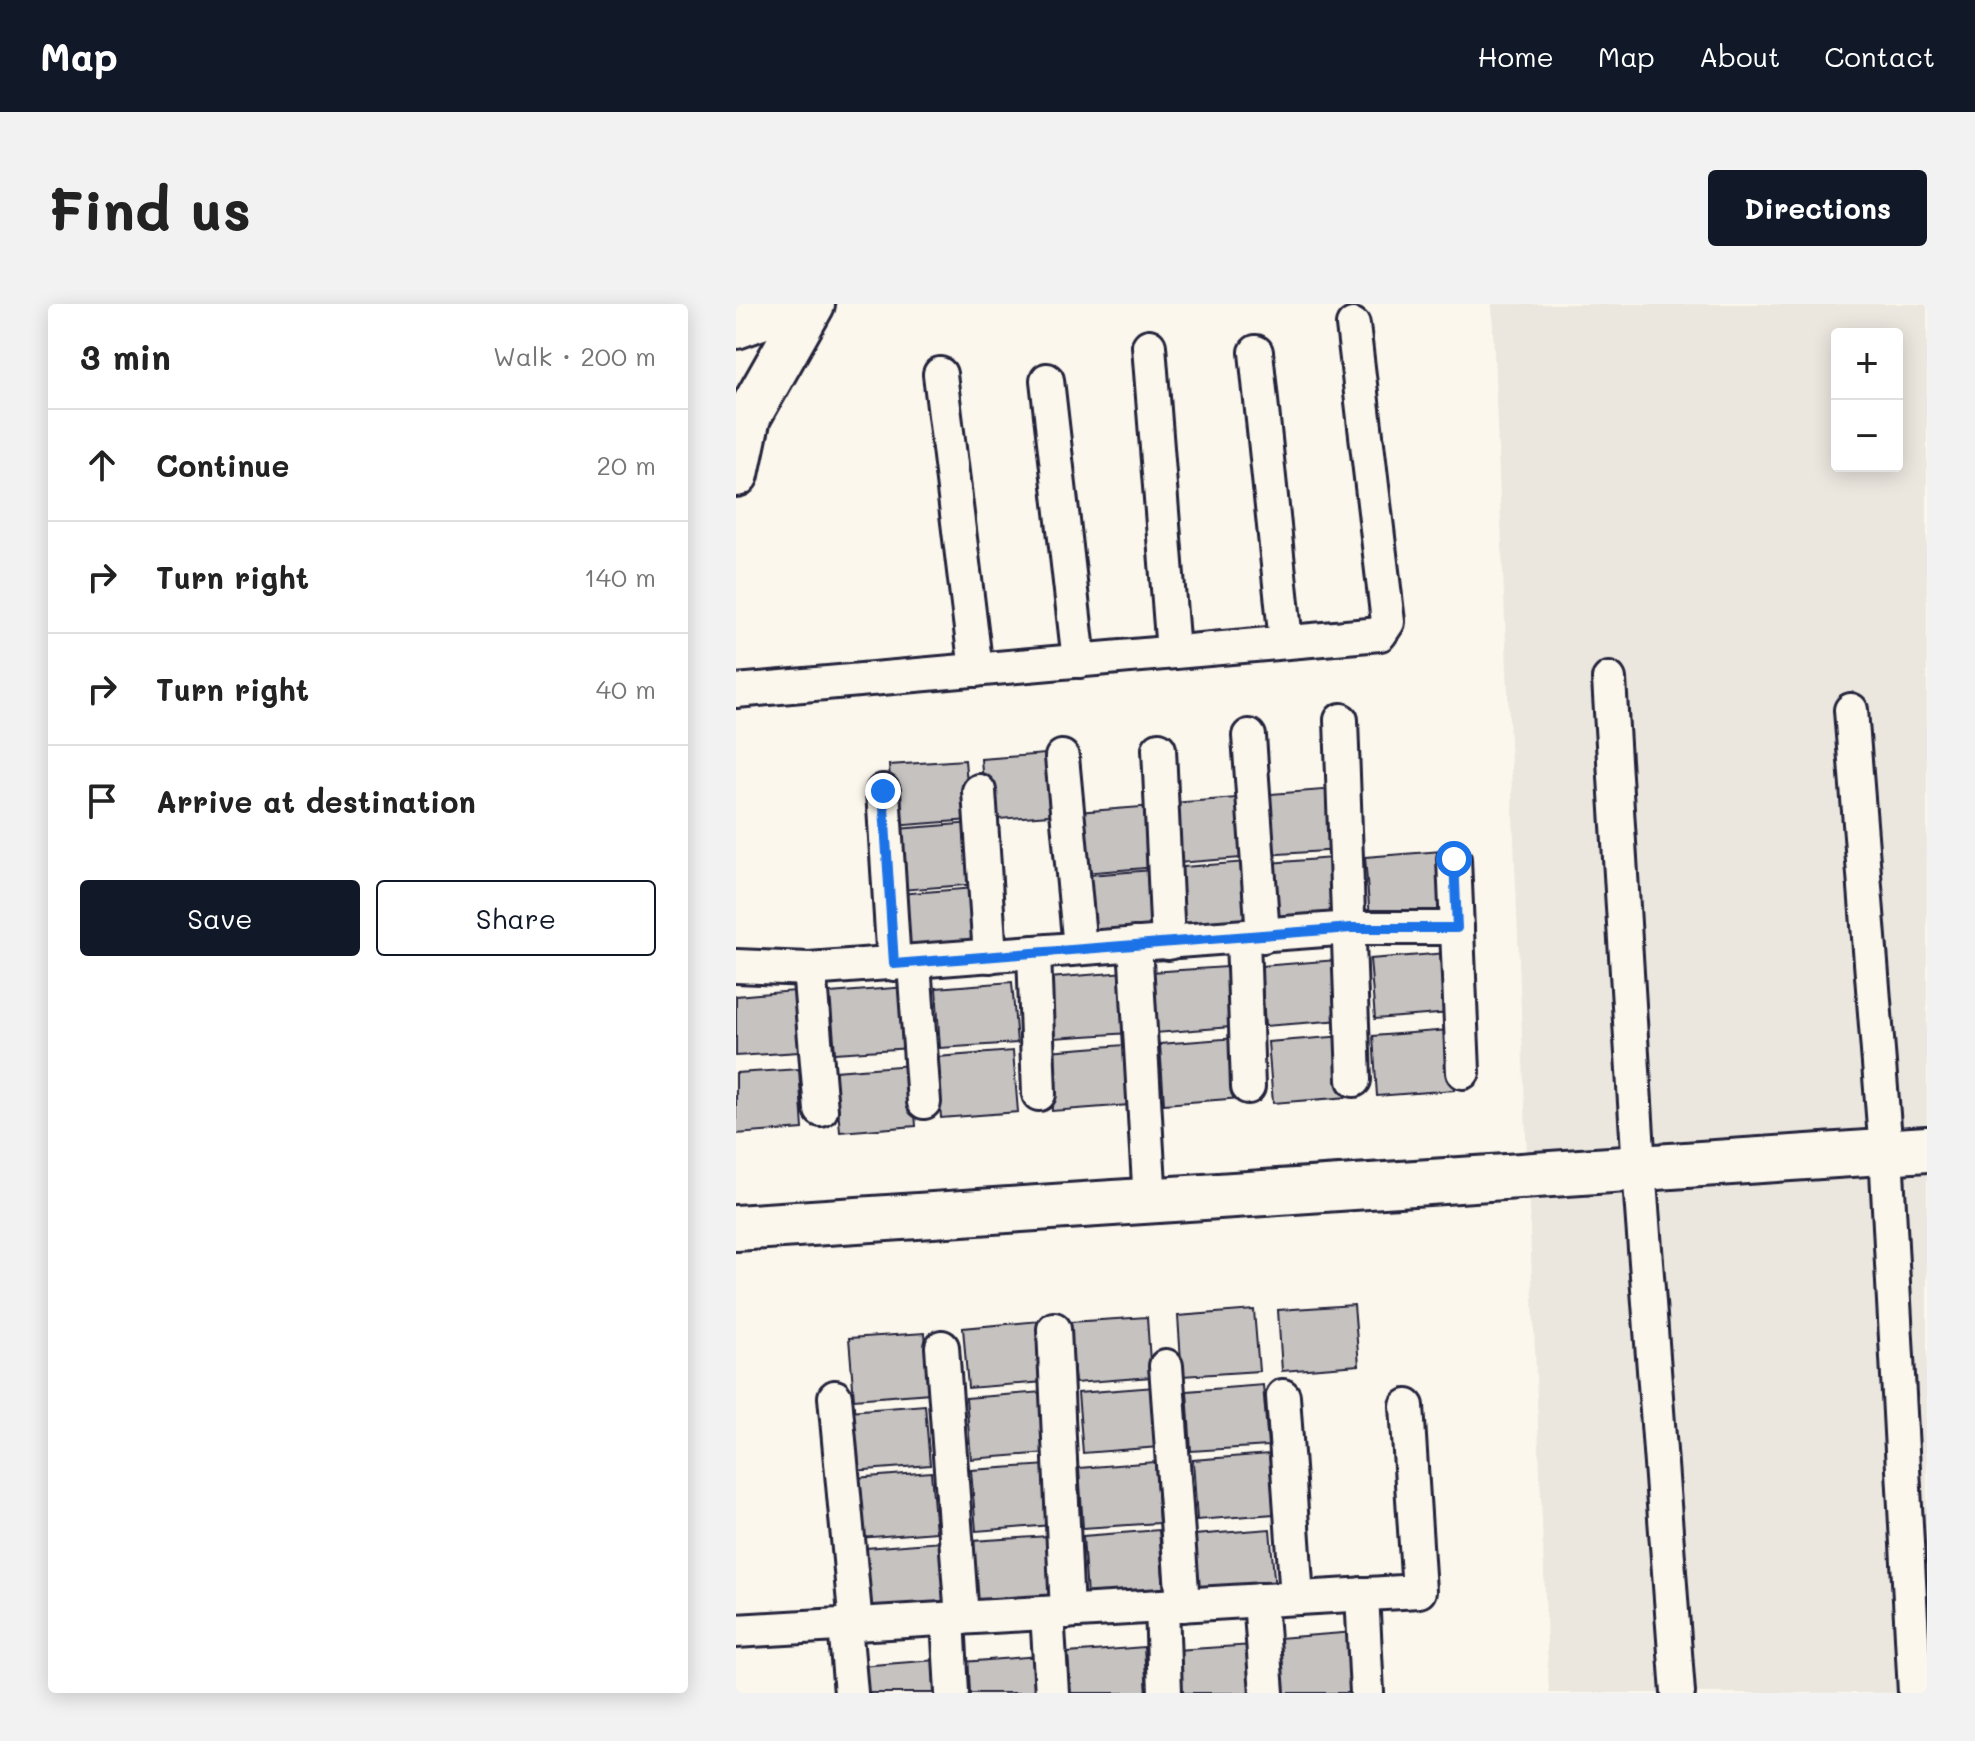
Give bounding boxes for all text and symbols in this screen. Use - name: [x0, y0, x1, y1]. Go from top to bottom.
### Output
- text: Map: [40, 31, 118, 81]
- text: Home: [1478, 38, 1554, 74]
- text: Map: [1598, 38, 1655, 74]
- text: About: [1699, 38, 1780, 74]
- text: Contact: [1824, 38, 1935, 74]
- button: Directions: [1708, 170, 1927, 246]
- text: Find us: [48, 172, 251, 245]
- map controls: [1831, 328, 1903, 472]
- button: +: [1831, 328, 1903, 400]
- text: 3 min: [80, 334, 171, 379]
- text: Walk · 200 m: [493, 339, 656, 373]
- button: −: [1831, 400, 1903, 472]
- icon: ahead: [80, 443, 124, 487]
- text: Continue: [156, 445, 289, 485]
- text: 20 m: [596, 448, 656, 482]
- icon: right: [80, 555, 124, 599]
- text: Turn right: [156, 557, 309, 597]
- text: 140 m: [584, 560, 656, 594]
- icon: right: [80, 667, 124, 711]
- text: Turn right: [156, 669, 309, 709]
- text: 40 m: [596, 672, 656, 706]
- route end: [865, 773, 901, 809]
- icon: arrive: [80, 779, 124, 823]
- text: Arrive at destination: [156, 781, 476, 821]
- route start: [1436, 841, 1472, 877]
- button: Save: [80, 880, 360, 956]
- button: Share: [376, 880, 656, 956]

